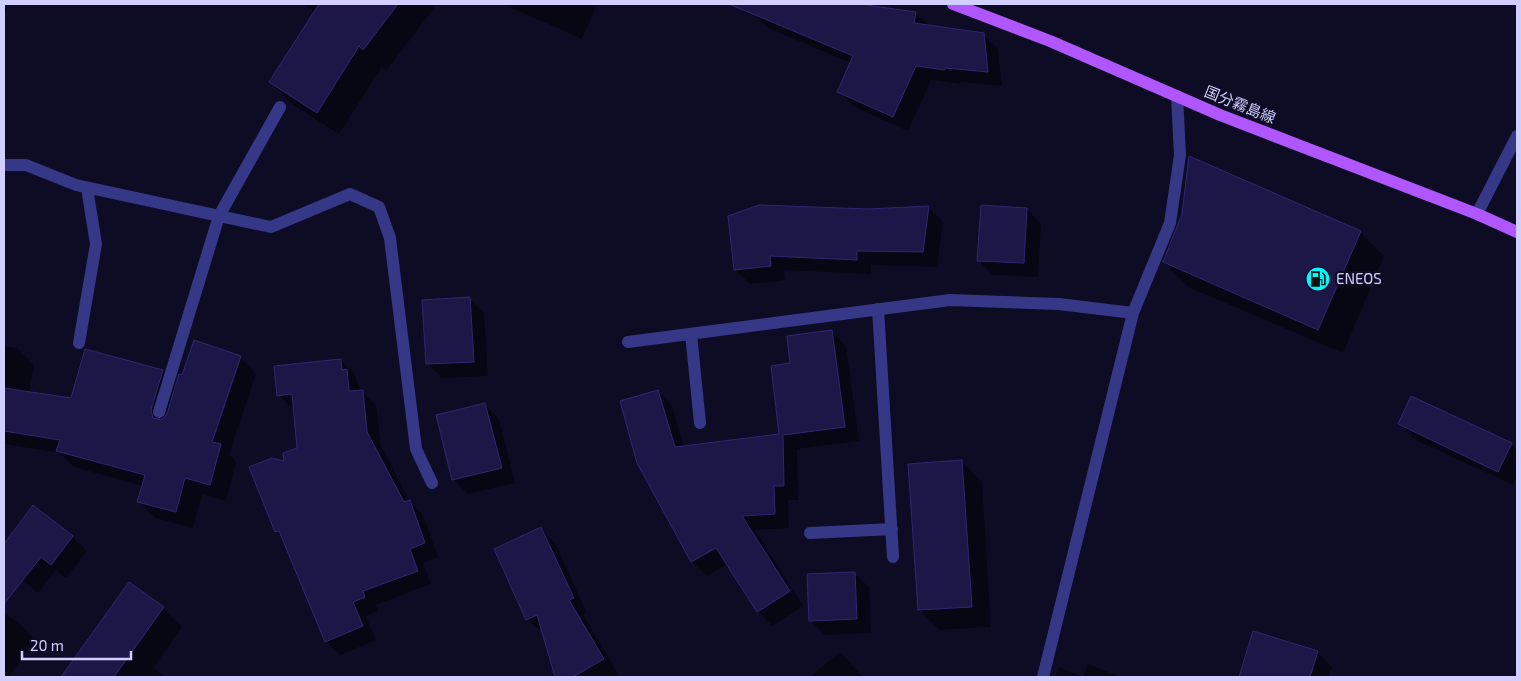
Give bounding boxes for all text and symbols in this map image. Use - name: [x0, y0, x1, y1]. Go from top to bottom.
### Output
- street label: 国分霧島線: [1202, 82, 1279, 126]
- fuel station icon: ENEOS: [1305, 266, 1331, 292]
- place label: ENEOS: [1336, 269, 1382, 287]
- scale bar: [22, 628, 131, 660]
- text: 20 m: [30, 636, 64, 654]

